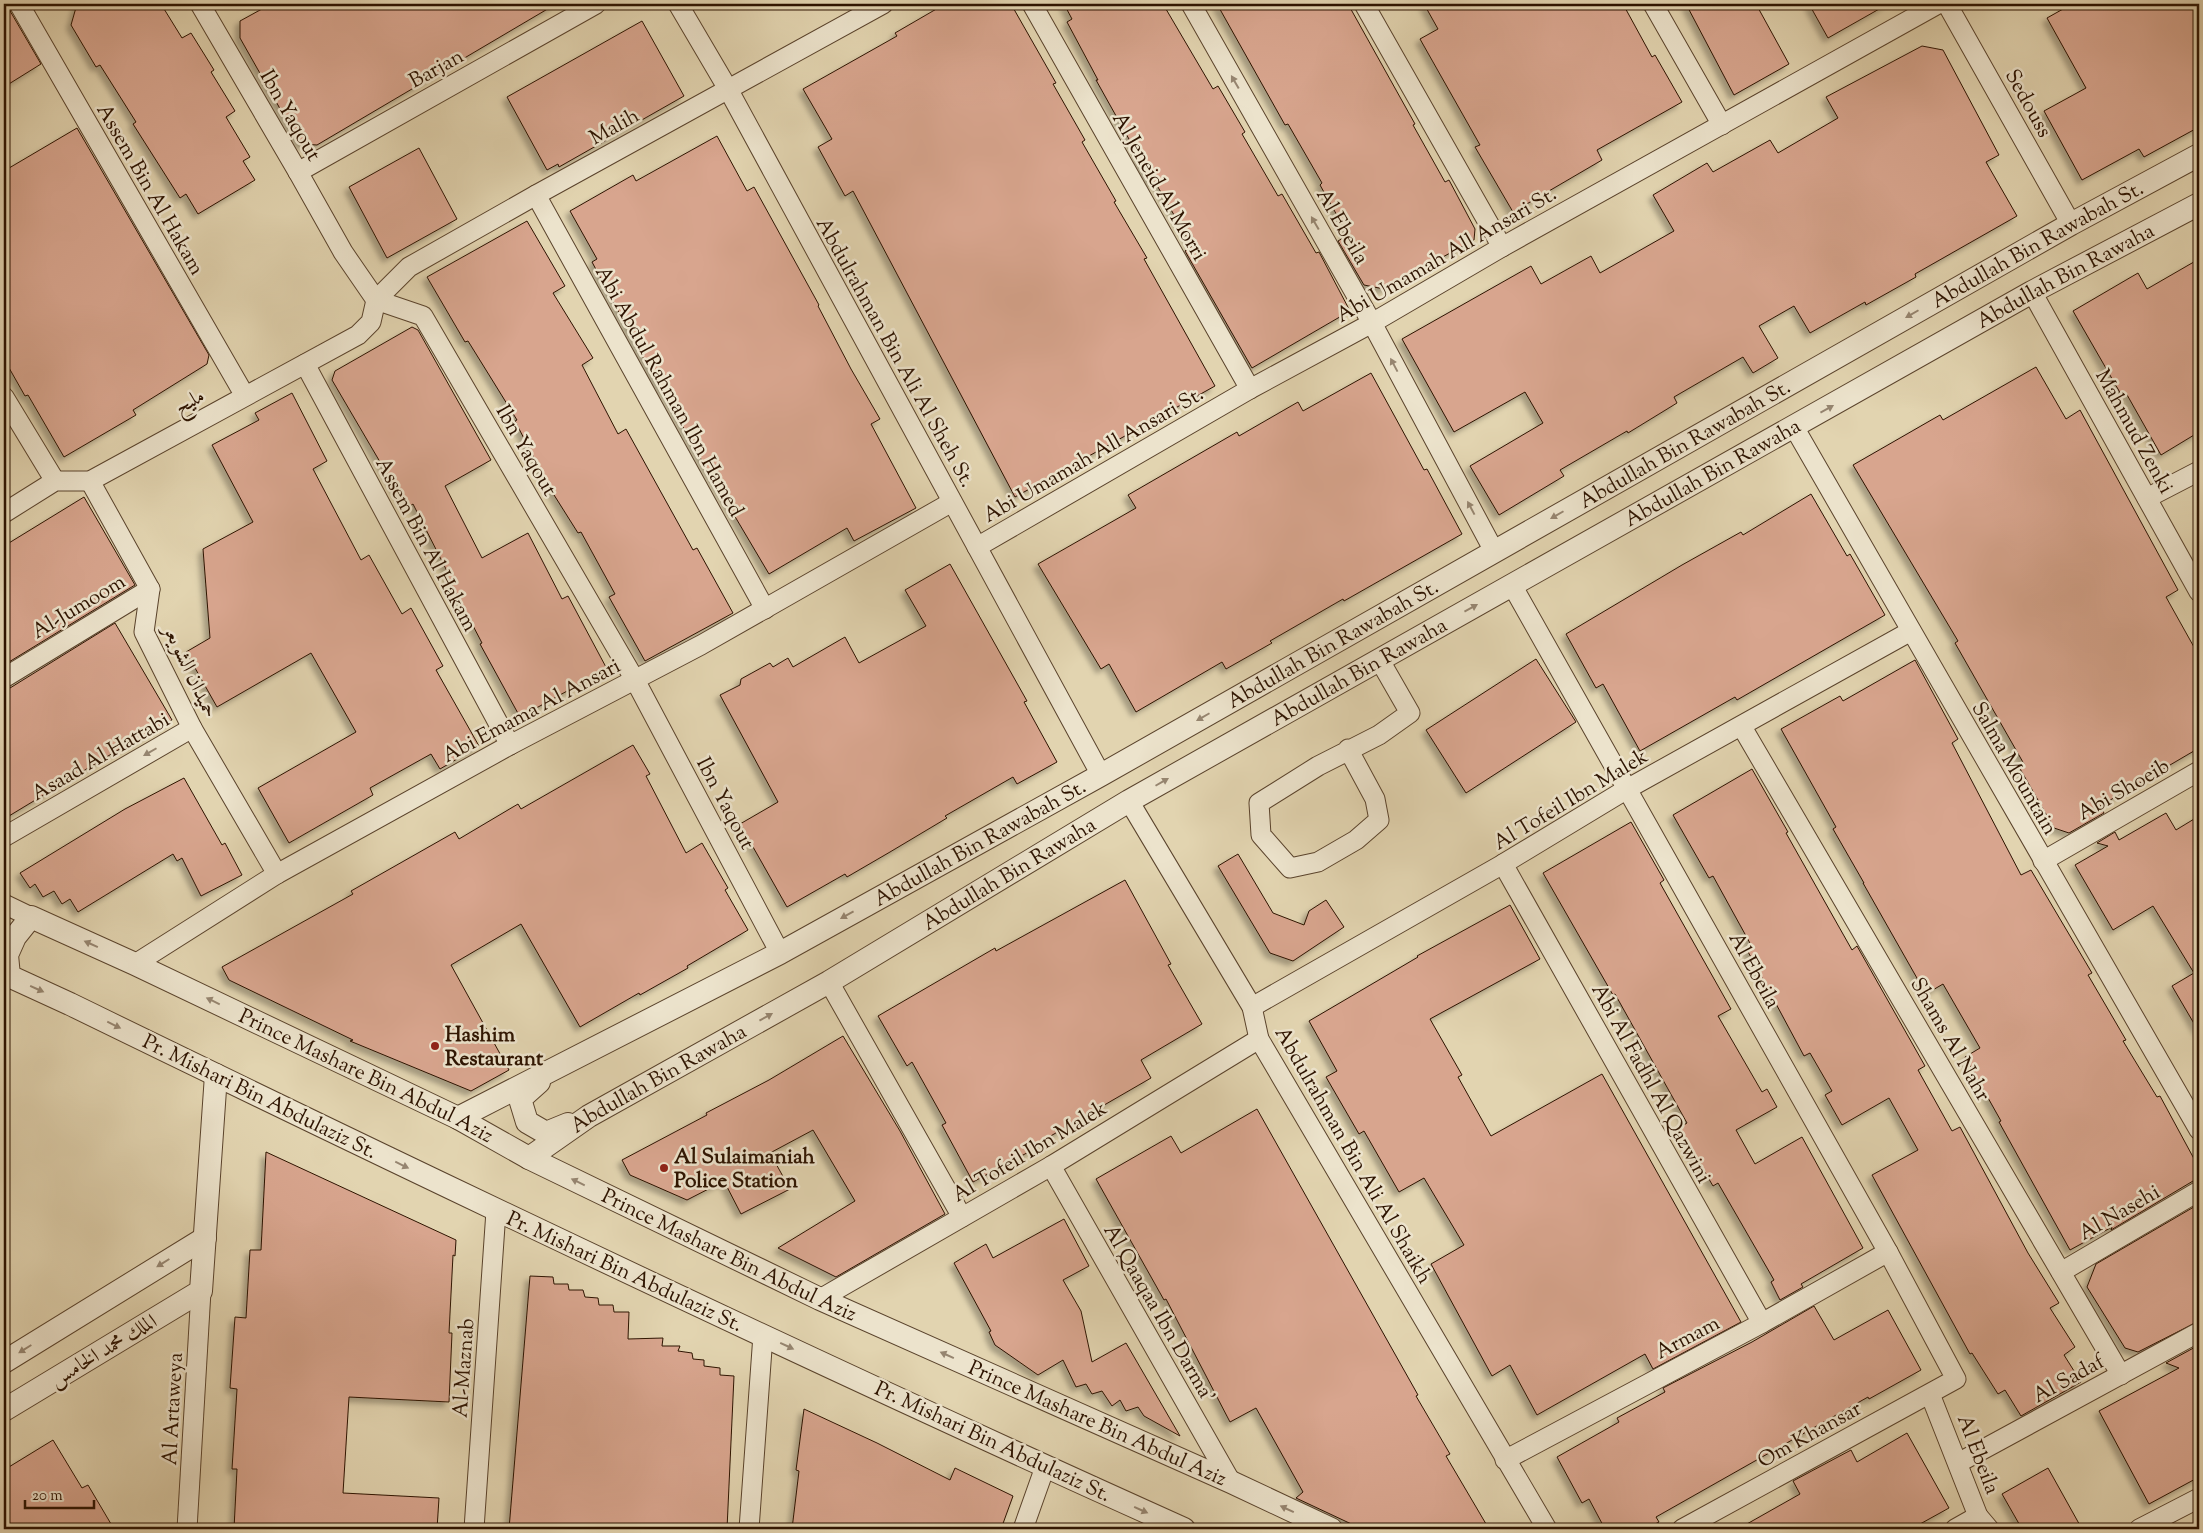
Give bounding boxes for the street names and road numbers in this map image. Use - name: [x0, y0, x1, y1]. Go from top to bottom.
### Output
- street label: Barjan: [404, 42, 470, 97]
- street label: Sedouss: [1996, 64, 2058, 144]
- street label: Ibn Yaqout: [251, 65, 327, 167]
- street label: Assem Bin Al Hakam: [88, 99, 211, 281]
- street label: Malih: [584, 102, 645, 154]
- street label: Al Jeneid Al Morri: [1104, 107, 1213, 267]
- street label: Abdullah Bin Rawabah St.: [1926, 175, 2150, 317]
- street label: Abi Umamah All Ansari St.: [1331, 180, 1563, 331]
- street label: Al Ebeila: [1307, 183, 1375, 271]
- street label: Abdulrahman Bin Ali Al Sheh St.: [807, 213, 981, 493]
- street label: Abdullah Bin Rawaha: [1971, 217, 2161, 337]
- street label: Abi Abdul Rahman Ibn Hamed: [587, 261, 750, 523]
- street label: Mahmud Zenki: [2087, 364, 2180, 500]
- street label: Abdullah Bin Rawabah St.: [1574, 373, 1797, 517]
- street label: Abi Umamah All Ansari St.: [978, 380, 1210, 531]
- street label: مليح: [169, 382, 212, 425]
- street label: Ibn Yaqout: [487, 400, 563, 502]
- street label: Abdullah Bin Rawaha: [1619, 412, 1807, 536]
- street label: Assem Bin Al Hakam: [367, 452, 484, 637]
- street label: Al-Jumoom: [26, 568, 132, 648]
- street label: Abdullah Bin Rawabah St.: [1222, 573, 1445, 717]
- street label: Abdullah Bin Rawaha: [1266, 611, 1454, 735]
- street label: حميدان الشويعر: [154, 618, 224, 724]
- street label: Abi Emama Al Ansari: [437, 652, 627, 772]
- street label: Salma Mountain: [1963, 697, 2064, 841]
- street label: Asaad Al Hattabi: [26, 706, 176, 810]
- street label: Al Tofeil Ibn Malek: [1488, 742, 1655, 859]
- street label: Ibn Yaqout: [687, 752, 761, 855]
- street label: Abi Shoeib: [2072, 752, 2176, 829]
- street label: Abdullah Bin Rawabah St.: [869, 773, 1092, 915]
- street label: Abdullah Bin Rawaha: [917, 811, 1103, 939]
- street label: Al Ebeila: [1720, 927, 1787, 1015]
- street label: Shams Al Nahr: [1902, 973, 1997, 1108]
- street label: Abi Al Fadhl Al Qazwini: [1583, 979, 1718, 1189]
- street label: Prince Mashare Bin Abdul Aziz: [233, 1003, 498, 1152]
- street label: Abdullah Bin Rawaha: [565, 1018, 753, 1142]
- street label: Abdulrahman Bin Ali Al Shaikh: [1266, 1022, 1438, 1290]
- street label: Pr. Mishari Bin Abdulaziz St.: [137, 1028, 381, 1168]
- street label: Al Tofeil Ibn Malek: [947, 1094, 1114, 1211]
- street label: Al Nasehi: [2074, 1178, 2166, 1249]
- street label: Prince Mashare Bin Abdul Aziz: [596, 1182, 861, 1330]
- street label: Pr. Mishari Bin Abdulaziz St.: [501, 1205, 747, 1341]
- street label: Al Qaaqaa Ibn Darma': [1095, 1219, 1222, 1409]
- street label: الملك محمد الخامس: [44, 1308, 164, 1396]
- street label: Armam: [1650, 1309, 1725, 1368]
- street label: Al-Maznab: [447, 1317, 483, 1419]
- street label: Al Sadaf: [2028, 1347, 2112, 1412]
- street label: Al Artaweya: [156, 1351, 192, 1466]
- street label: Prince Mashare Bin Abdul Aziz: [963, 1354, 1231, 1495]
- street label: Pr. Mishari Bin Abdulaziz St.: [869, 1375, 1115, 1511]
- street label: Om Khansar: [1752, 1395, 1868, 1477]
- street label: Al Ebeila: [1948, 1411, 2006, 1499]

